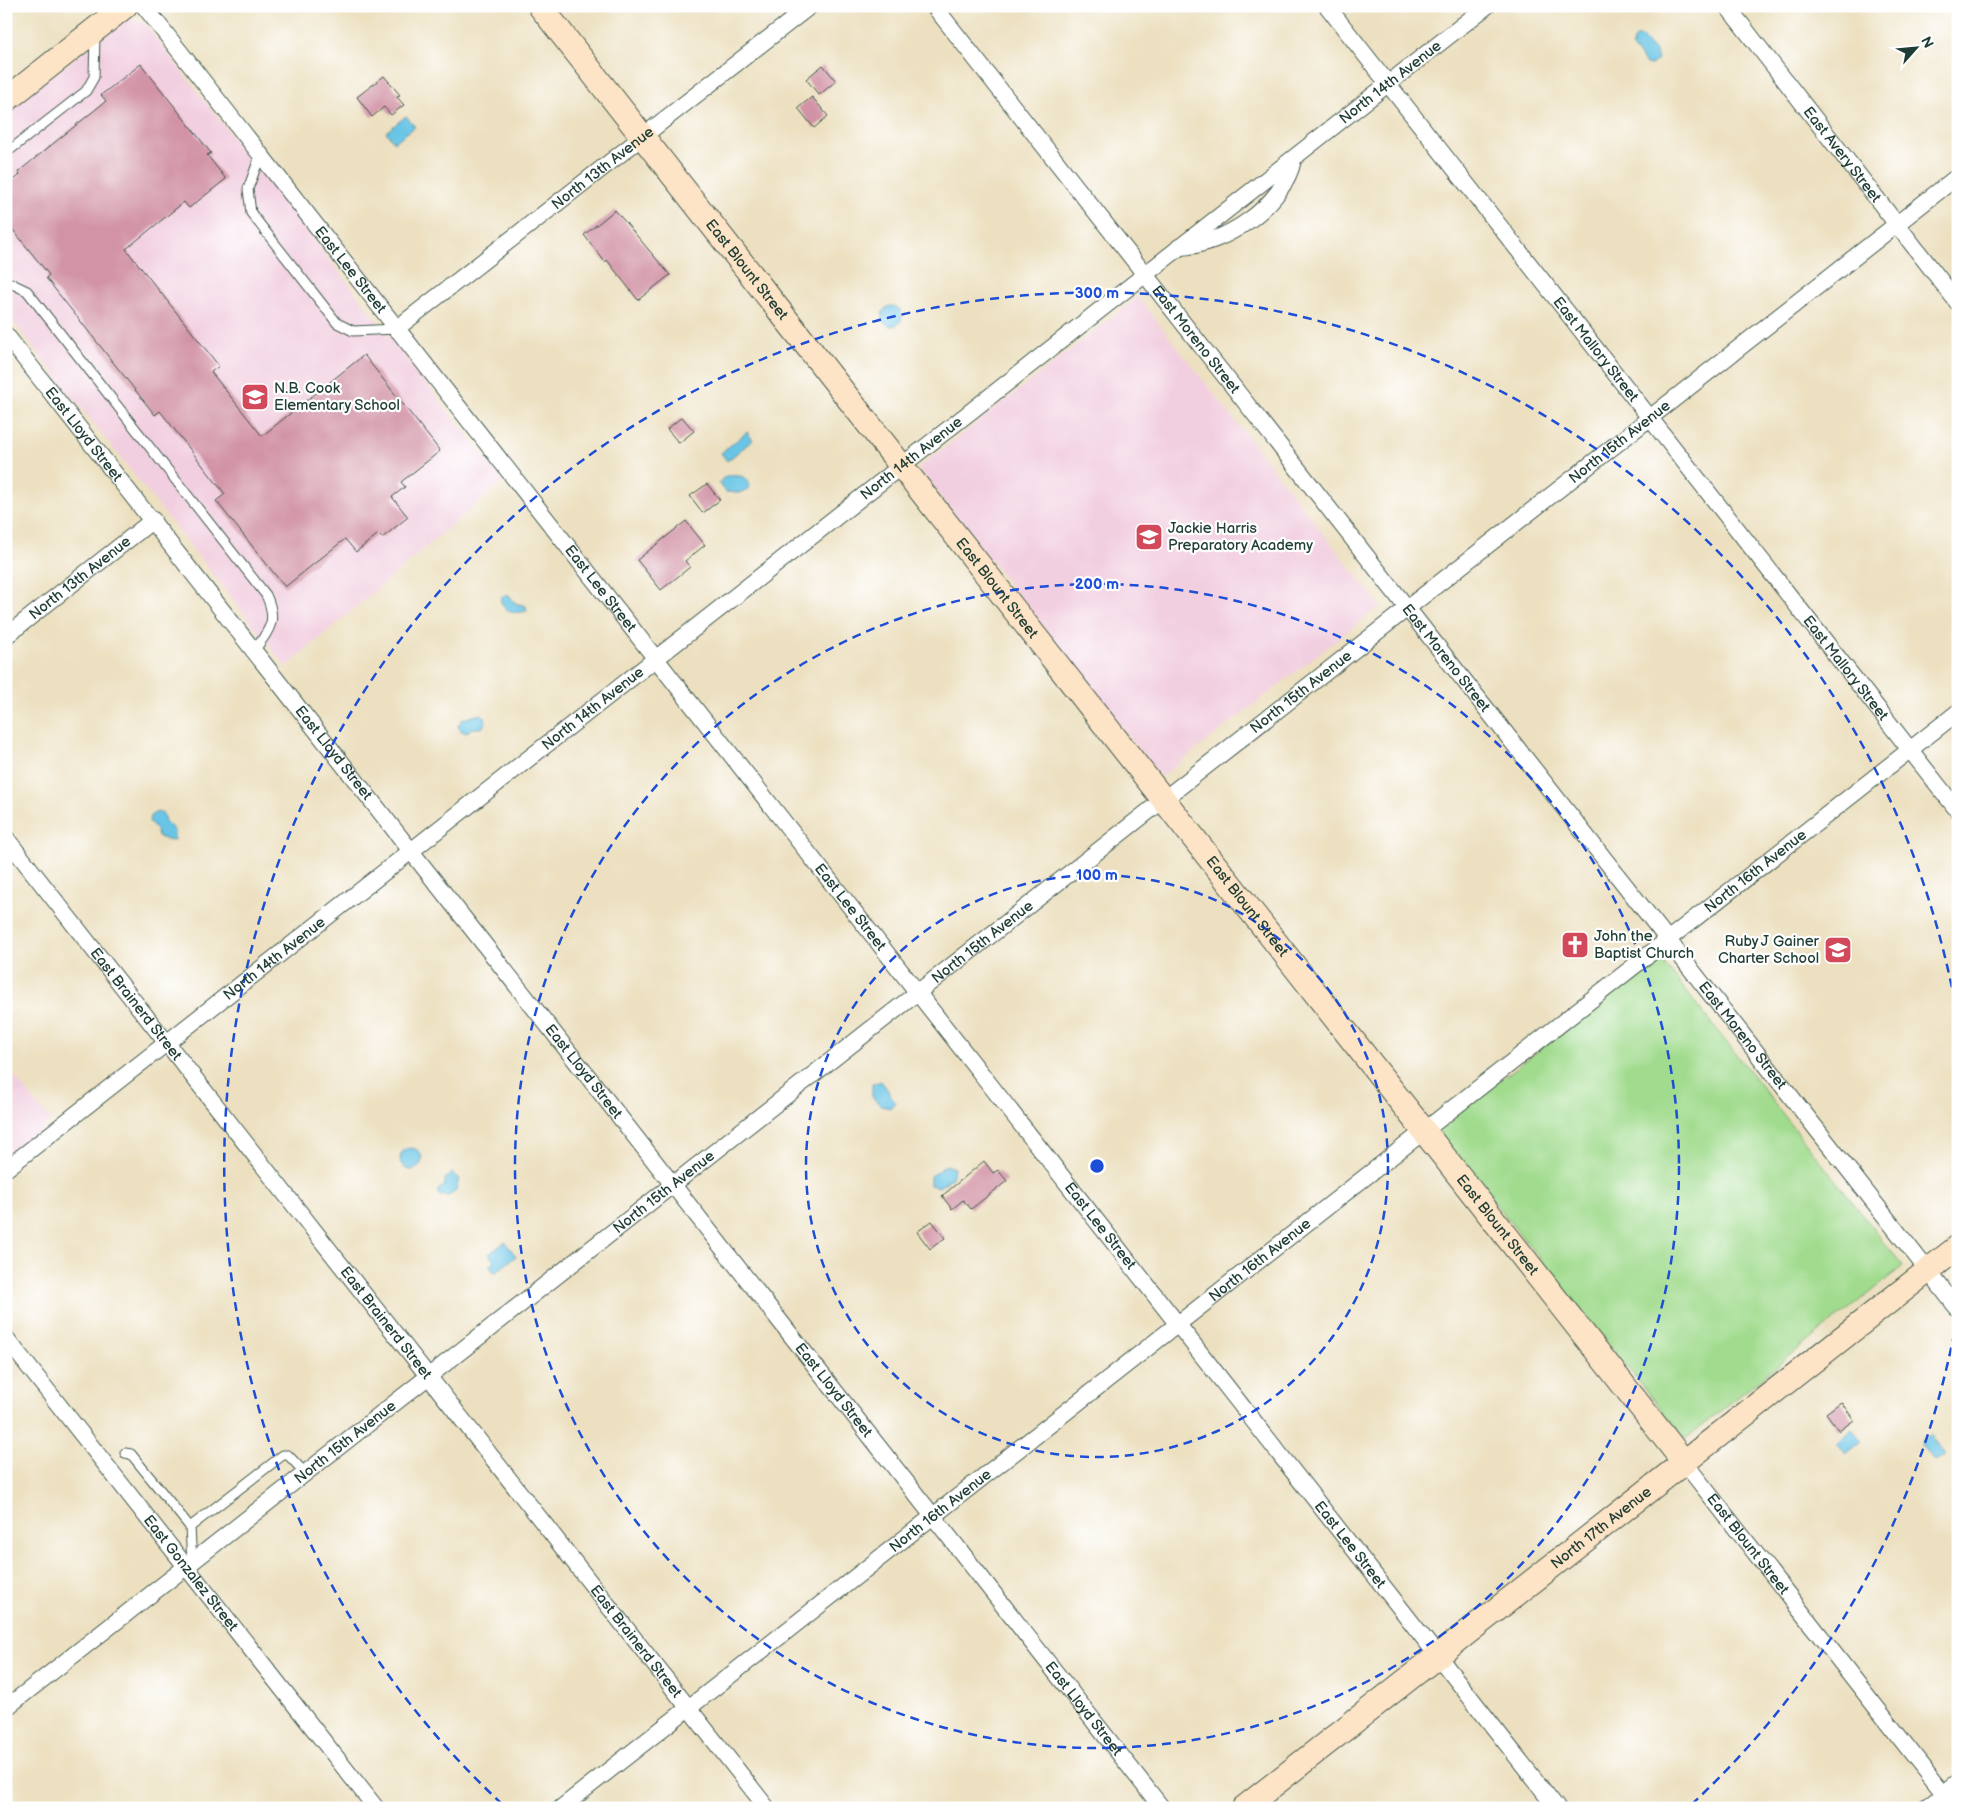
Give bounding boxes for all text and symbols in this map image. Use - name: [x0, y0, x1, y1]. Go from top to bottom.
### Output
- north arrow: [1892, 22, 1942, 72]
- text: N: [1917, 34, 1937, 51]
- street label: North 14th Avenue: [1335, 36, 1445, 128]
- street label: East Avery Street: [1799, 103, 1886, 206]
- street label: North 13th Avenue: [548, 122, 658, 214]
- street label: East Blount Street: [702, 215, 793, 324]
- street label: East Lee Street: [311, 222, 391, 317]
- street label: East Moreno Street: [1148, 282, 1244, 397]
- text: 300 m: [1075, 284, 1119, 303]
- street label: East Mallory Street: [1549, 293, 1643, 406]
- place label: N.B. Cook Elementary School: [274, 379, 400, 415]
- school or university icon: N.B. Cook Elementary School: [240, 382, 270, 412]
- street label: East Lloyd Street: [41, 383, 127, 485]
- street label: North 15th Avenue: [1565, 396, 1674, 488]
- street label: North 14th Avenue: [856, 412, 966, 504]
- place label: Jackie Harris Preparatory Academy: [1168, 519, 1313, 555]
- school or university icon: Jackie Harris Preparatory Academy: [1134, 522, 1164, 552]
- street label: North 13th Avenue: [25, 532, 135, 624]
- street label: East Blount Street: [952, 534, 1043, 642]
- street label: East Lee Street: [561, 541, 641, 636]
- text: 200 m: [1075, 575, 1119, 594]
- street label: East Moreno Street: [1398, 600, 1495, 716]
- street label: East Mallory Street: [1799, 612, 1893, 724]
- street label: North 15th Avenue: [1246, 646, 1356, 738]
- street label: North 14th Avenue: [538, 662, 648, 754]
- street label: East Lloyd Street: [291, 702, 377, 804]
- street label: North 16th Avenue: [1700, 825, 1810, 917]
- street label: East Blount Street: [1202, 852, 1293, 961]
- street label: East Lee Street: [810, 860, 891, 955]
- text: 100 m: [1076, 866, 1118, 885]
- street label: North 15th Avenue: [928, 896, 1037, 988]
- street label: North 14th Avenue: [219, 912, 329, 1004]
- place label: John the Baptist Church: [1594, 927, 1694, 963]
- church icon: John the Baptist Church: [1560, 930, 1590, 960]
- place label: Ruby J Gainer Charter School: [1718, 932, 1820, 968]
- school or university icon: Ruby J Gainer Charter School: [1823, 935, 1853, 965]
- street label: East Brainerd Street: [86, 944, 187, 1064]
- street label: East Moreno Street: [1695, 977, 1791, 1093]
- street label: East Lloyd Street: [541, 1020, 627, 1123]
- street label: North 15th Avenue: [609, 1146, 718, 1238]
- centre of rings: [1088, 1157, 1106, 1175]
- street label: East Blount Street: [1452, 1171, 1543, 1279]
- street label: East Lee Street: [1060, 1178, 1141, 1273]
- street label: North 16th Avenue: [1205, 1214, 1315, 1306]
- street label: East Brainerd Street: [336, 1262, 437, 1383]
- street label: East Lloyd Street: [791, 1339, 877, 1441]
- street label: North 15th Avenue: [290, 1396, 400, 1488]
- street label: North 16th Avenue: [885, 1464, 995, 1556]
- street label: North 17th Avenue: [1547, 1482, 1655, 1573]
- street label: East Blount Street: [1703, 1490, 1794, 1598]
- street label: East Lee Street: [1310, 1497, 1391, 1592]
- street label: East Gonzalez Street: [139, 1511, 243, 1635]
- street label: East Brainerd Street: [586, 1581, 687, 1702]
- street label: East Lloyd Street: [1041, 1658, 1127, 1760]

